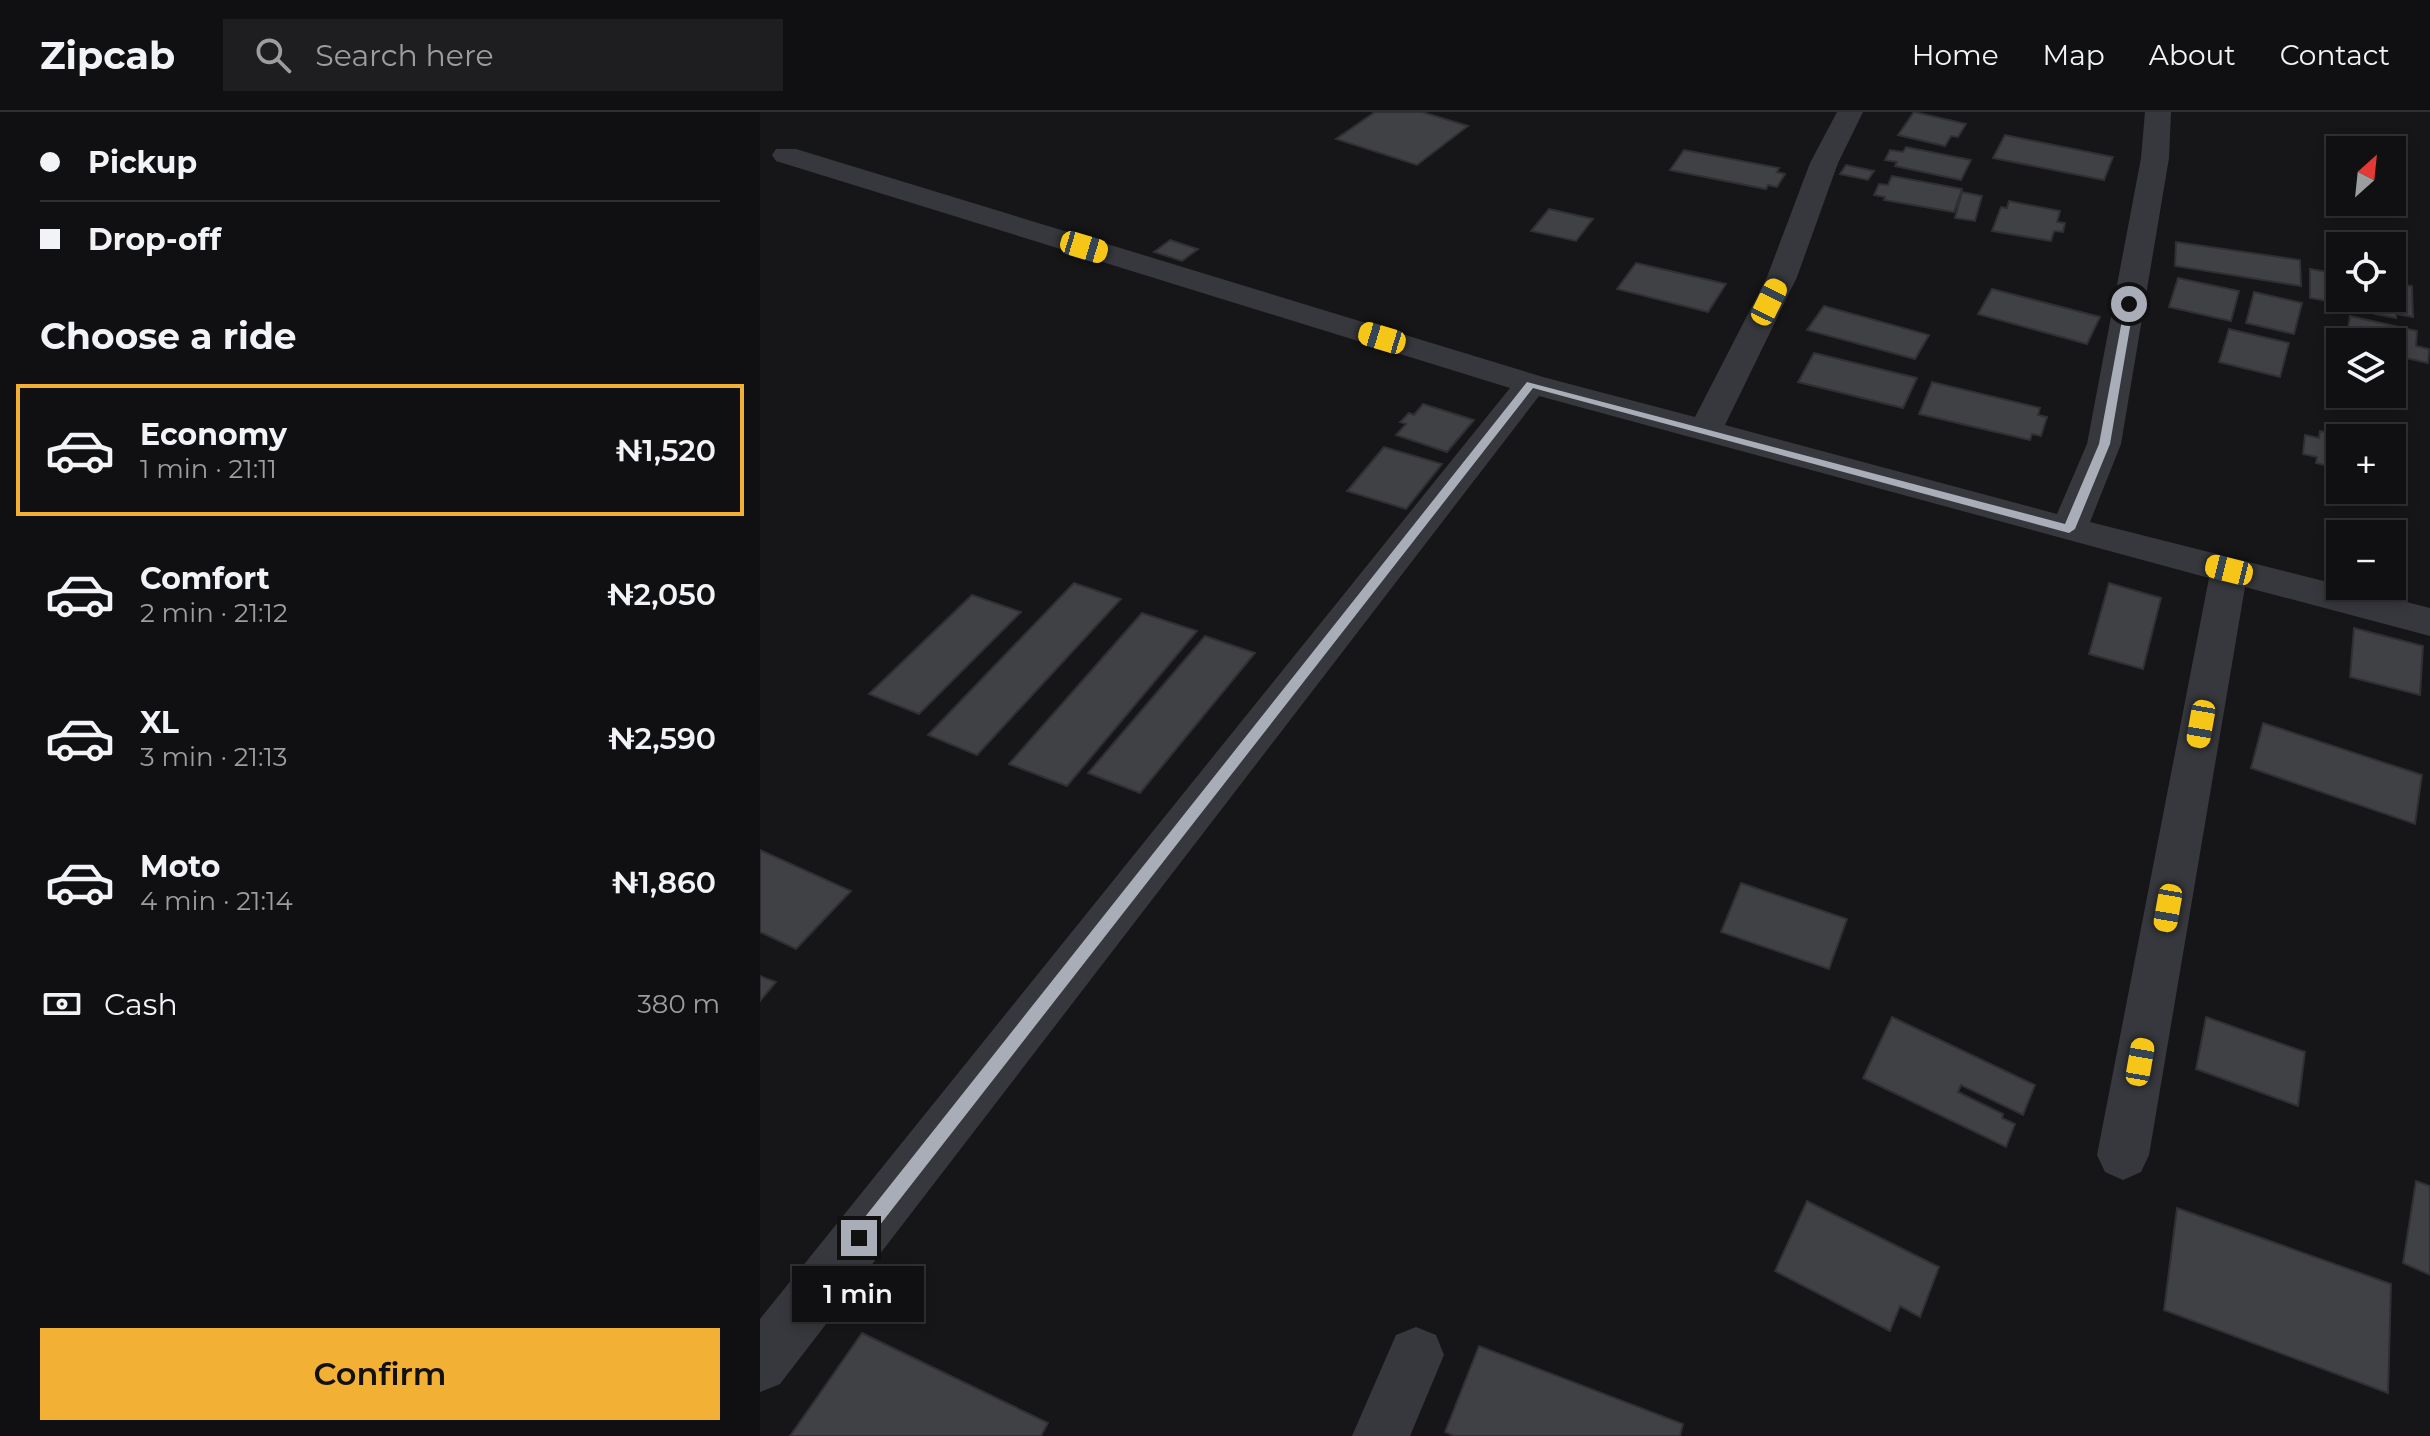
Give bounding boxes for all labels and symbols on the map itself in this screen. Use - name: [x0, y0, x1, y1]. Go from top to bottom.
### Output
- north arrow: [2326, 136, 2406, 216]
- car: [1058, 229, 1110, 265]
- car: [1748, 275, 1790, 329]
- route start: [2111, 286, 2147, 322]
- car: [1356, 320, 1408, 356]
- car: [2203, 553, 2255, 587]
- car: [2185, 698, 2217, 750]
- car: [2152, 882, 2184, 934]
- car: [2124, 1036, 2156, 1088]
- route end: [841, 1220, 877, 1256]
- callout: 1 min: [793, 1266, 925, 1322]

